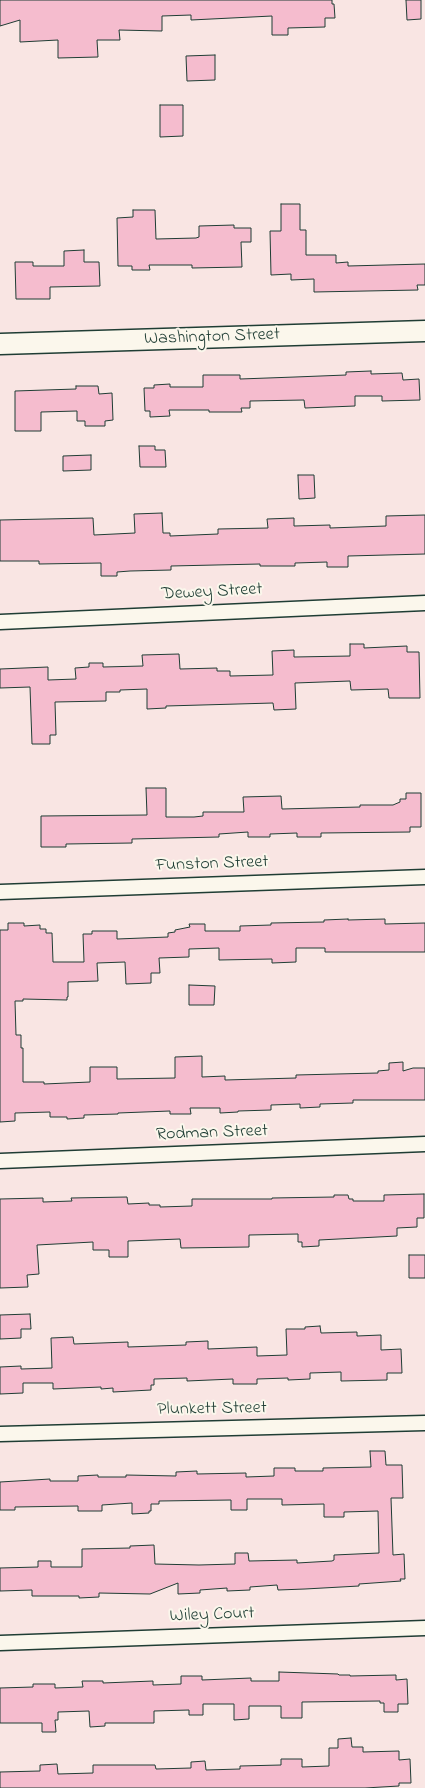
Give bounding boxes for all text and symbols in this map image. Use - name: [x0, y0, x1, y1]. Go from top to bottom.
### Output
- street label: Washington Street: [144, 325, 280, 351]
- street label: Dewey Street: [161, 580, 263, 606]
- street label: Funston Street: [155, 852, 269, 878]
- street label: Rodman Street: [156, 1121, 268, 1147]
- street label: Plunkett Street: [157, 1398, 267, 1422]
- street label: Wiley Court: [169, 1604, 255, 1628]

